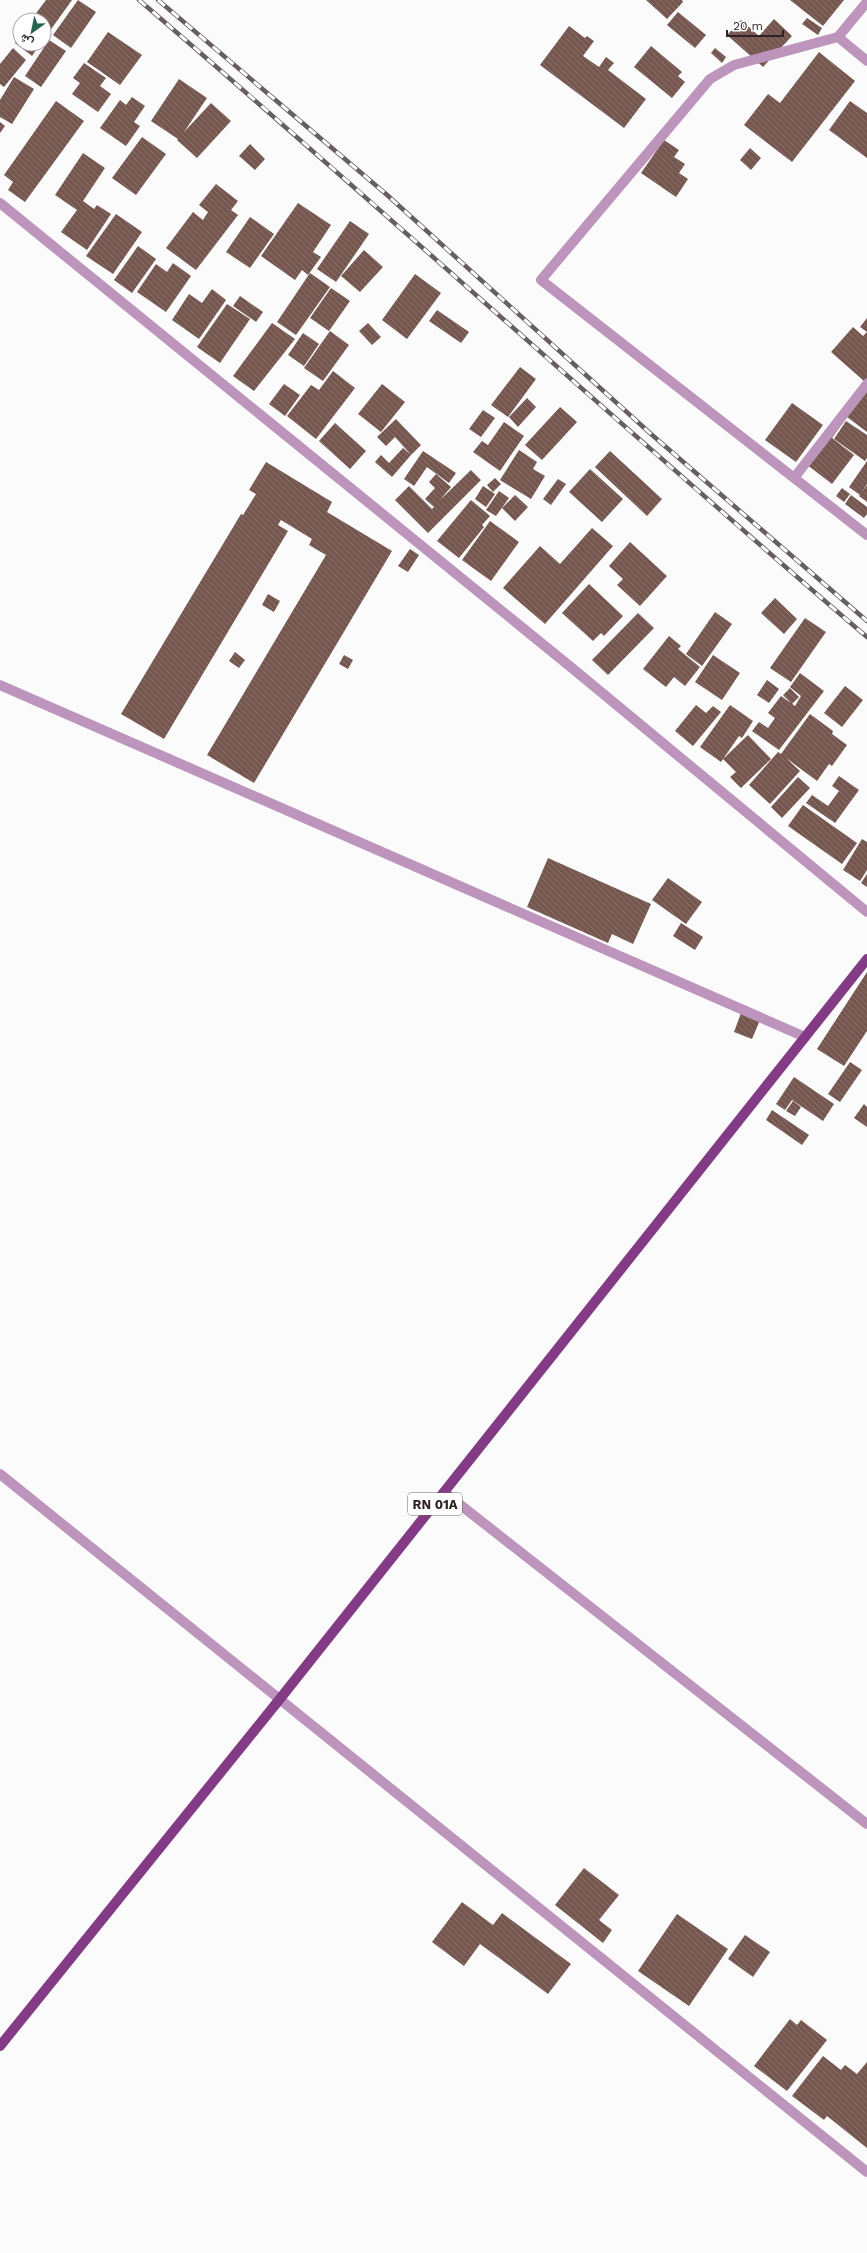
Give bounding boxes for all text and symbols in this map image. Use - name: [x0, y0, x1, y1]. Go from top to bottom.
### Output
- north arrow: [12, 12, 52, 52]
- scale bar: [727, 12, 783, 38]
- text: 20 m: [733, 19, 763, 33]
- text: ش: [18, 31, 36, 49]
- road number: RN 01A: [408, 1493, 462, 1515]

